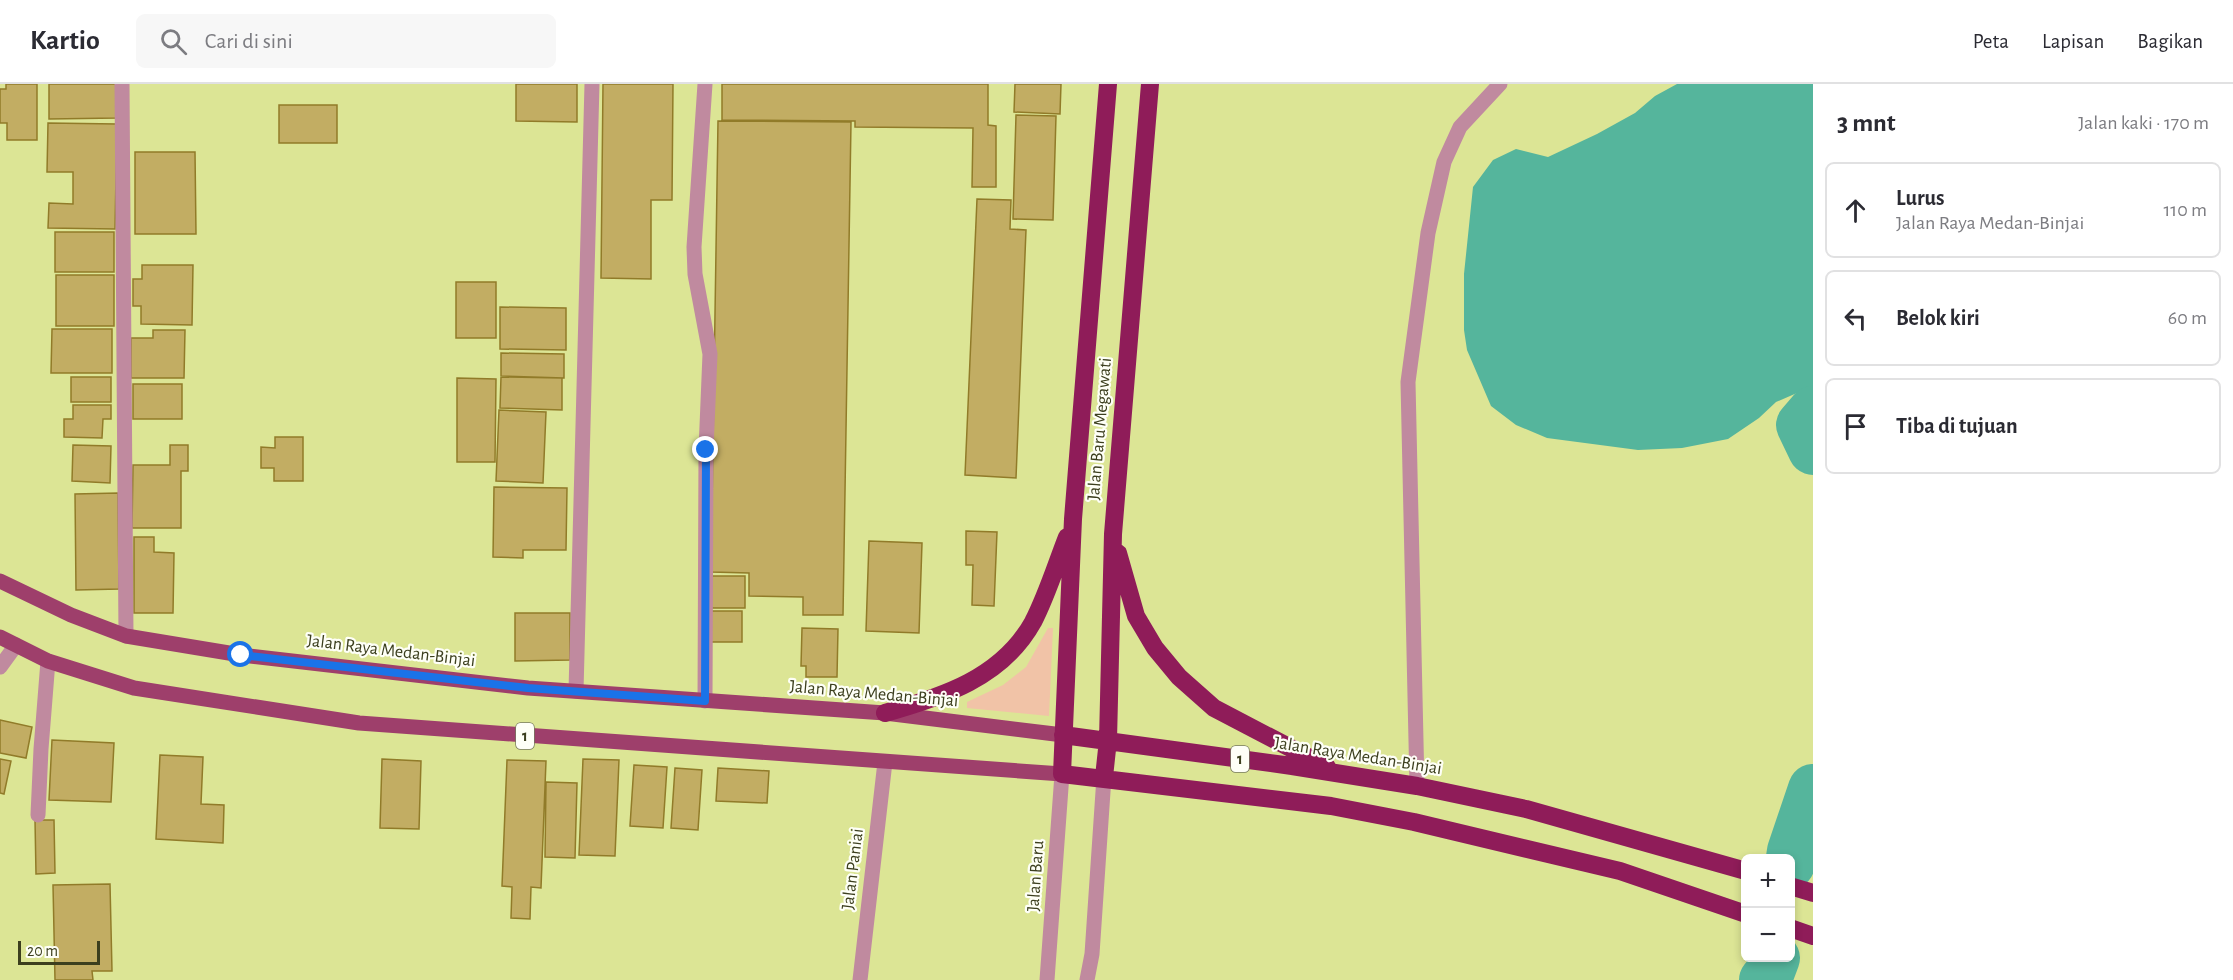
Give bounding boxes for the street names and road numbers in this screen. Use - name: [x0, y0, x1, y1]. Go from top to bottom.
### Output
- street label: Jalan Baru Megawati: [1085, 357, 1115, 501]
- street label: Jalan Raya Medan-Binjai: [306, 632, 476, 670]
- street label: Jalan Raya Medan-Binjai: [789, 678, 959, 710]
- road number: 1: [516, 723, 534, 749]
- street label: Jalan Raya Medan-Binjai: [1273, 734, 1443, 778]
- road number: 1: [1231, 746, 1249, 772]
- street label: Jalan Paniai: [839, 827, 867, 911]
- street label: Jalan Baru: [1025, 840, 1047, 912]

